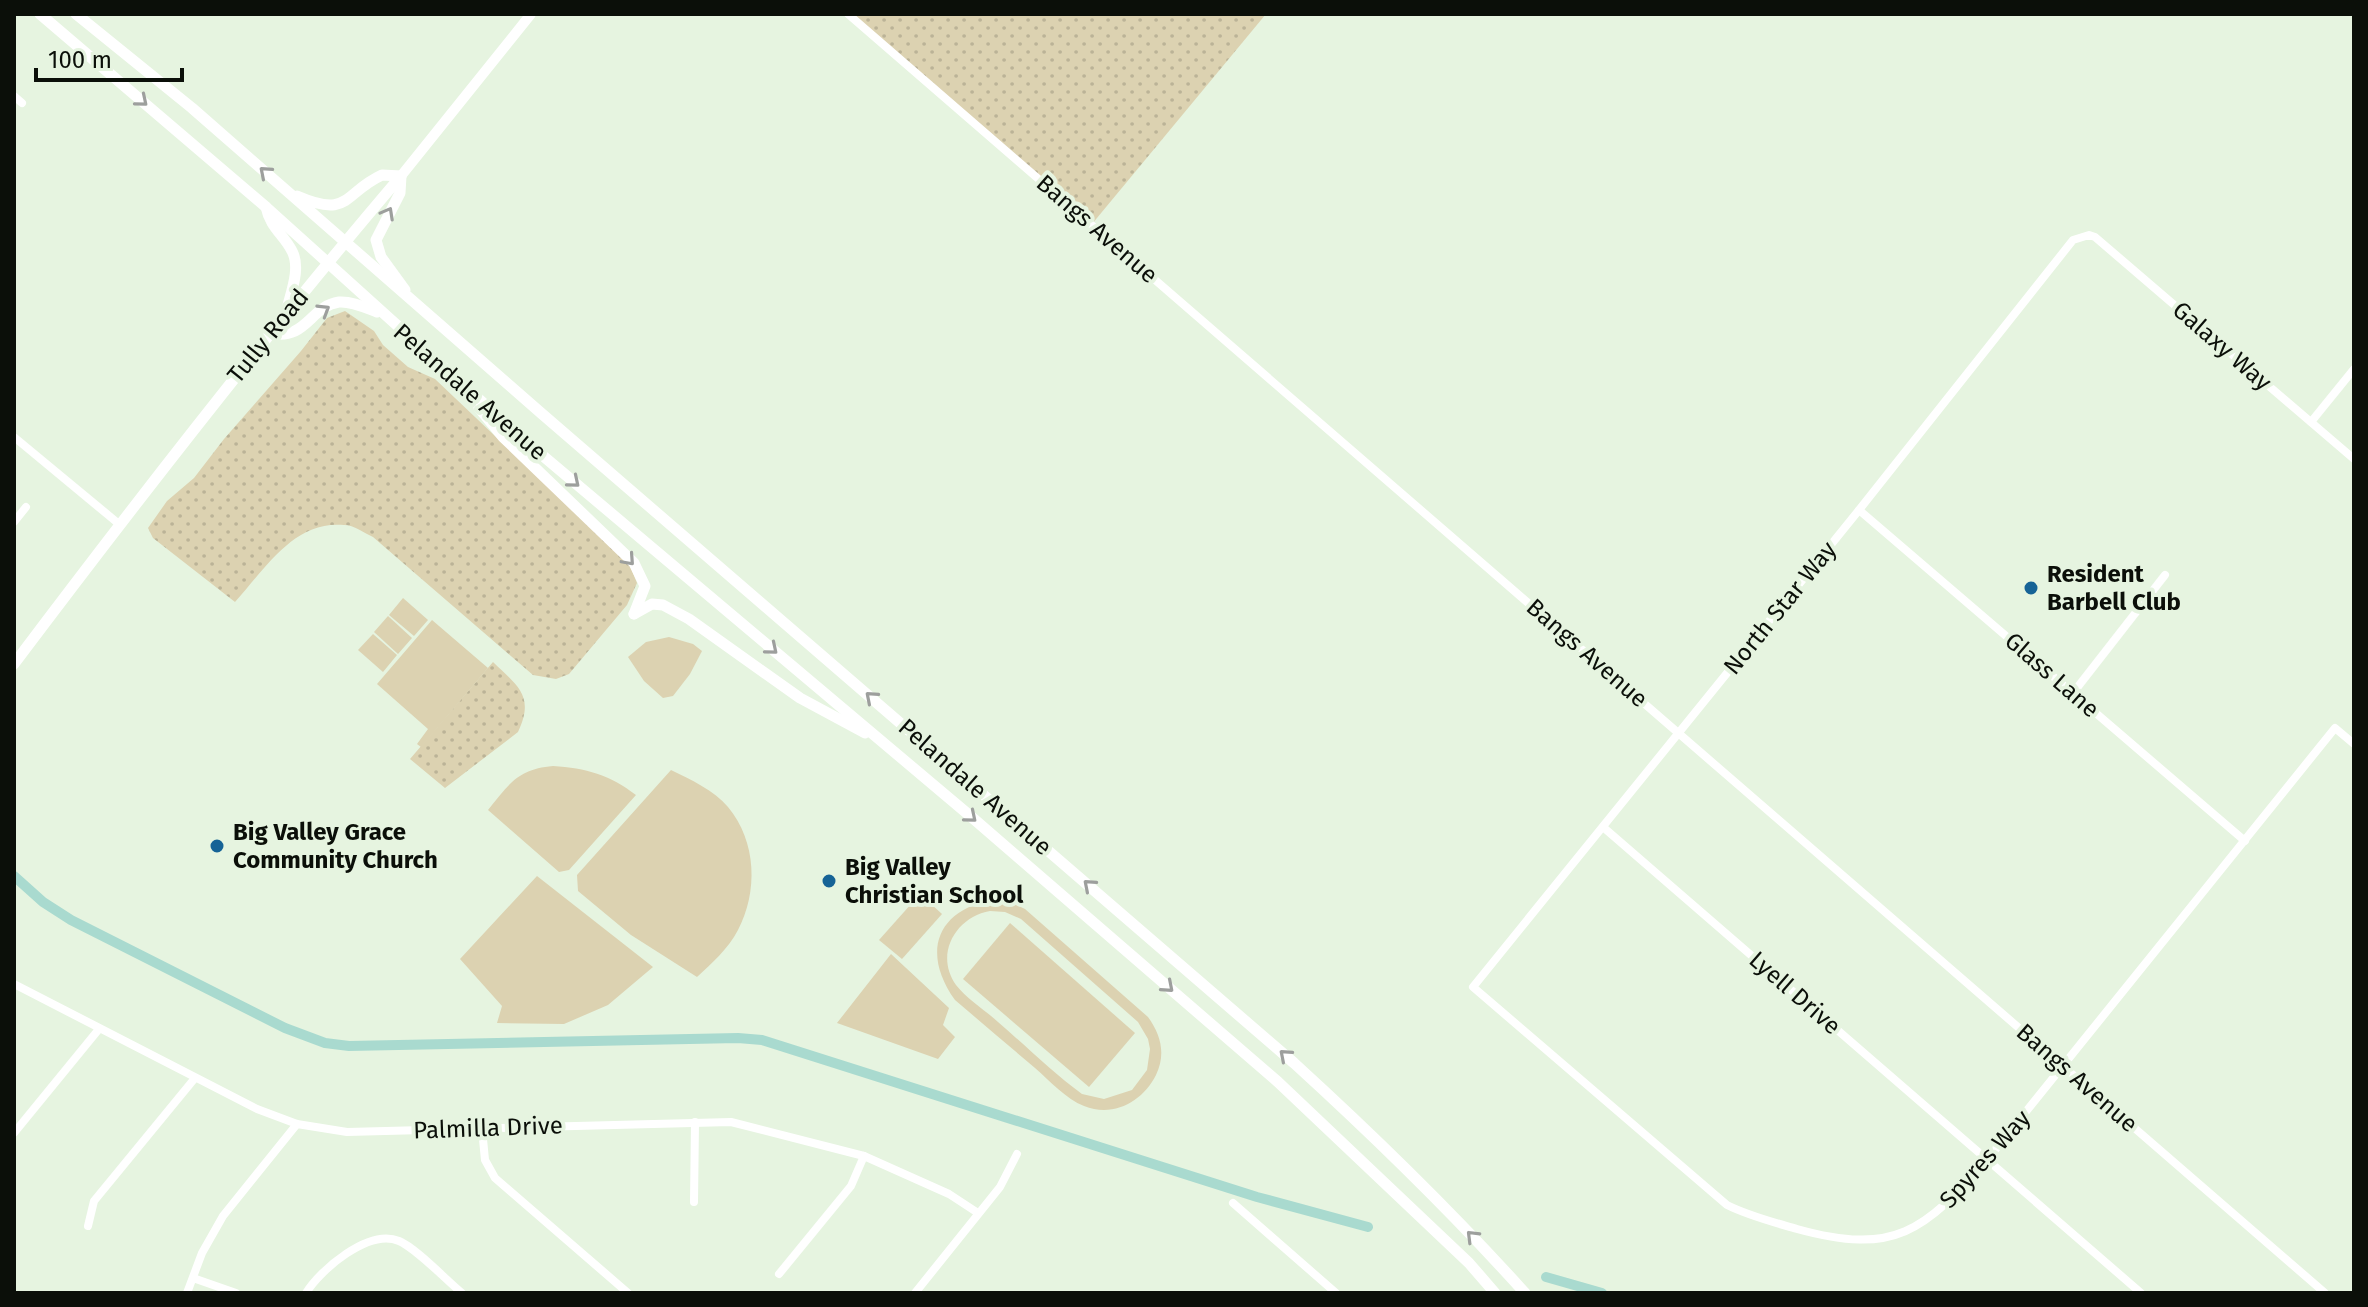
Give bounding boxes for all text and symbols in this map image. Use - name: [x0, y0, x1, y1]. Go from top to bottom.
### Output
- scale bar: [36, 32, 182, 82]
- text: 100 m: [48, 46, 112, 74]
- one-way arrow: [132, 91, 147, 106]
- one-way arrow: [259, 167, 274, 182]
- street label: Bangs Avenue: [1031, 169, 1163, 289]
- one-way arrow: [378, 208, 394, 222]
- street label: Tully Road: [222, 283, 314, 389]
- street label: Galaxy Way: [2167, 296, 2277, 396]
- one-way arrow: [316, 305, 330, 320]
- street label: Pelandale Avenue: [388, 318, 552, 466]
- one-way arrow: [564, 472, 579, 487]
- street label: North Star Way: [1718, 536, 1842, 680]
- one-way arrow: [620, 551, 635, 565]
- place label: Resident Barbell Club: [2047, 560, 2181, 616]
- marker: Resident Barbell Club: [2022, 579, 2040, 597]
- street label: Bangs Avenue: [1521, 593, 1653, 713]
- street label: Glass Lane: [1999, 627, 2105, 723]
- one-way arrow: [763, 639, 778, 654]
- one-way arrow: [865, 692, 880, 707]
- street label: Pelandale Avenue: [893, 713, 1057, 861]
- one-way arrow: [962, 807, 977, 822]
- place label: Big Valley Grace Community Church: [233, 818, 438, 874]
- marker: Big Valley Grace Community Church: [208, 837, 226, 855]
- place label: Big Valley Christian School: [845, 853, 1024, 909]
- marker: Big Valley Christian School: [820, 872, 838, 890]
- one-way arrow: [1083, 880, 1098, 895]
- street label: Lyell Drive: [1744, 946, 1846, 1040]
- one-way arrow: [1158, 977, 1173, 992]
- street label: Bangs Avenue: [2011, 1018, 2143, 1138]
- one-way arrow: [1280, 1050, 1295, 1065]
- street label: Spyres Way: [1934, 1104, 2036, 1214]
- street label: Palmilla Drive: [413, 1111, 563, 1145]
- one-way arrow: [1467, 1231, 1481, 1245]

